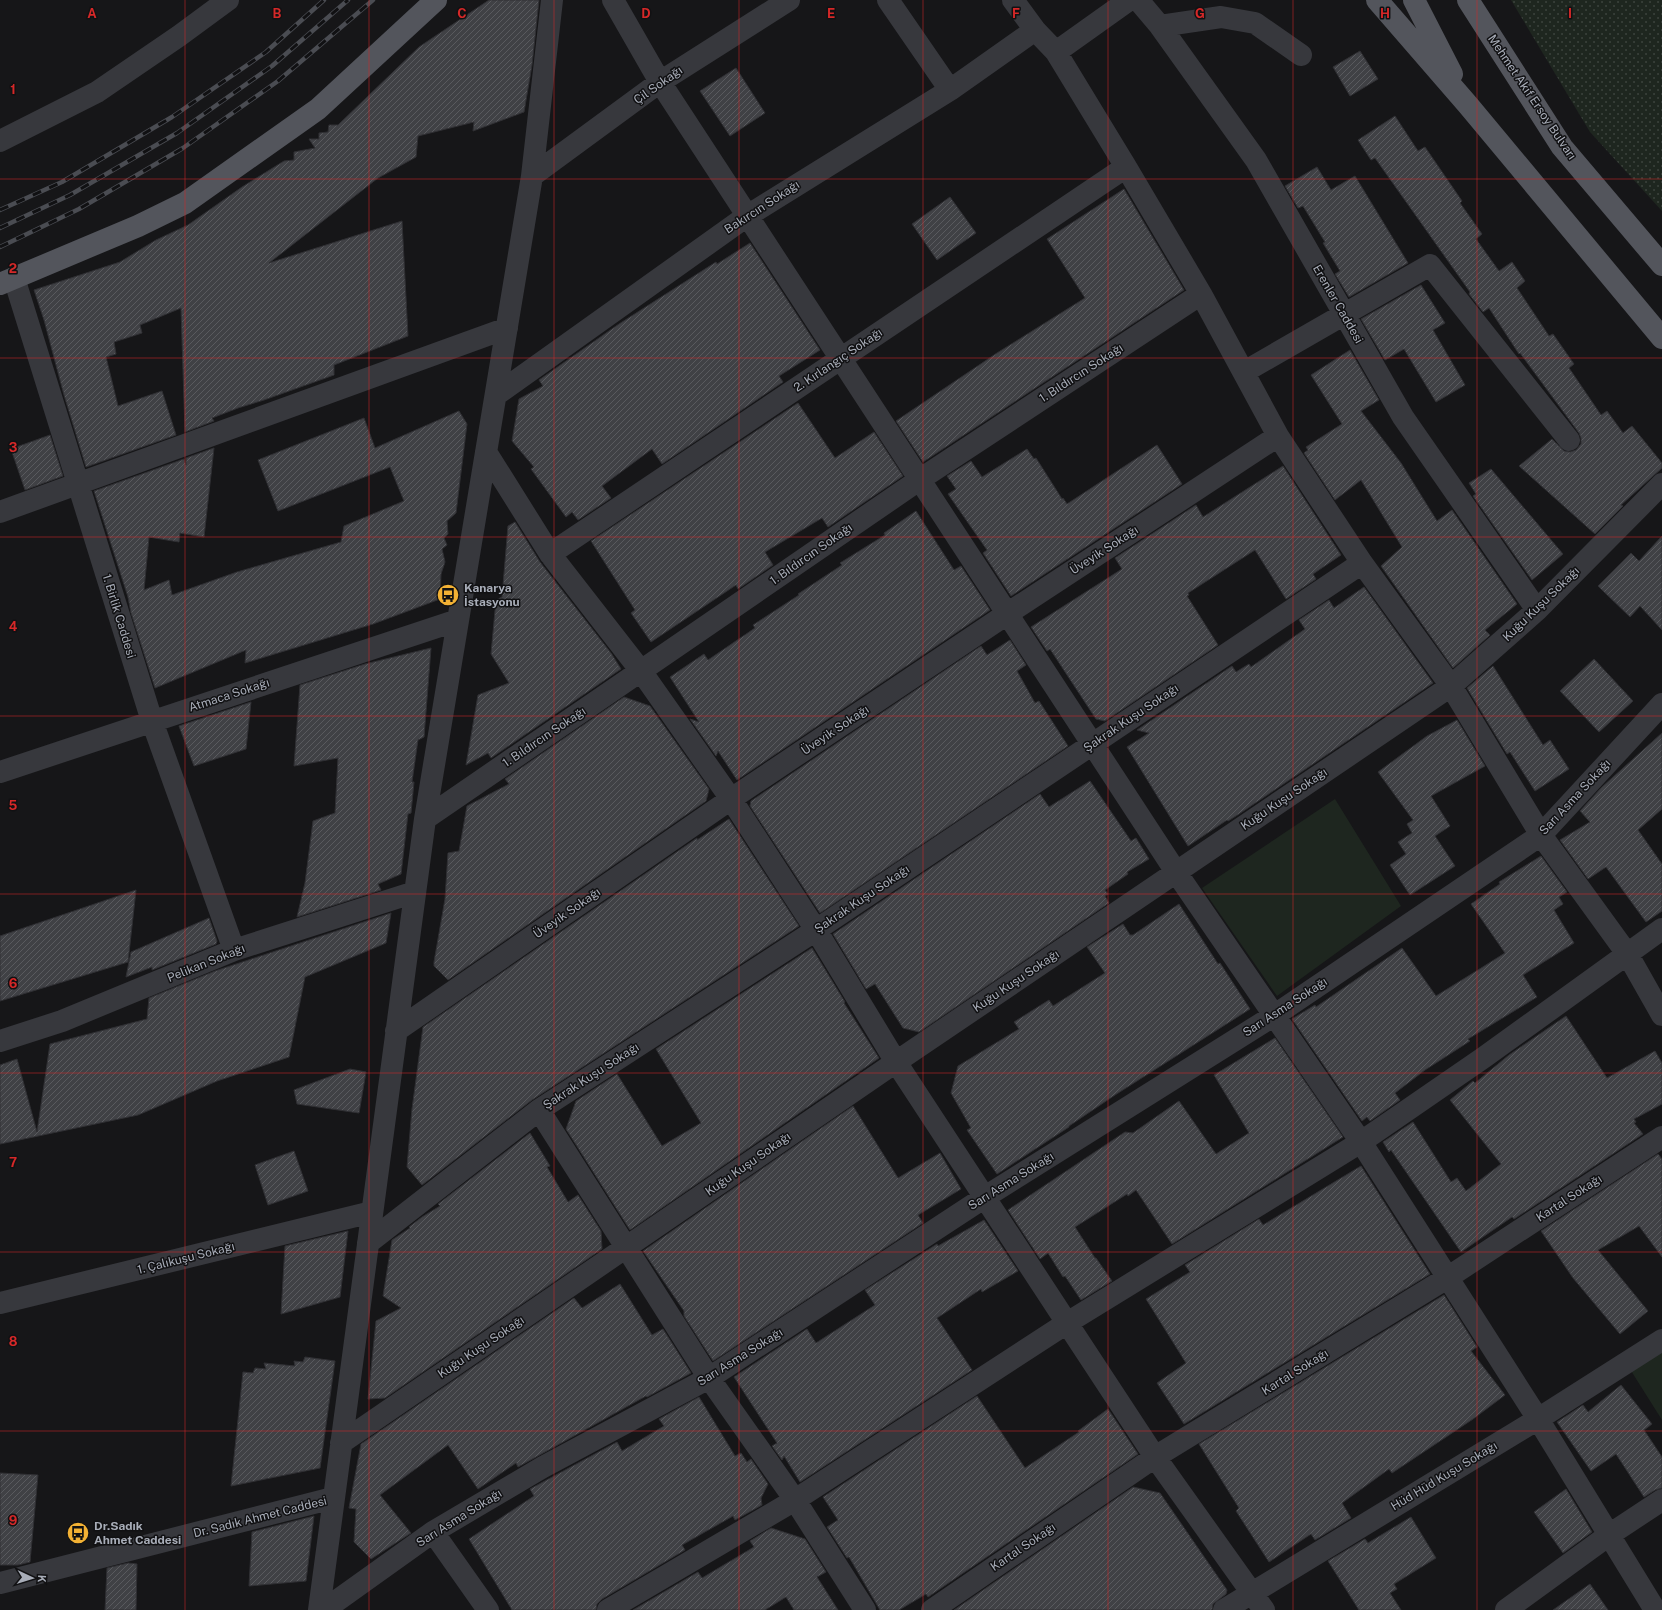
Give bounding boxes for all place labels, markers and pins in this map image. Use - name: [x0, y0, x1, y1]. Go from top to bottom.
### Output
- place label: Kanarya İstasyonu: [464, 581, 520, 609]
- bus stop icon: Kanarya İstasyonu: [435, 582, 461, 608]
- place label: Dr.Sadık Ahmet Caddesi: [94, 1519, 181, 1547]
- bus stop icon: Dr.Sadık Ahmet Caddesi: [65, 1520, 91, 1546]

